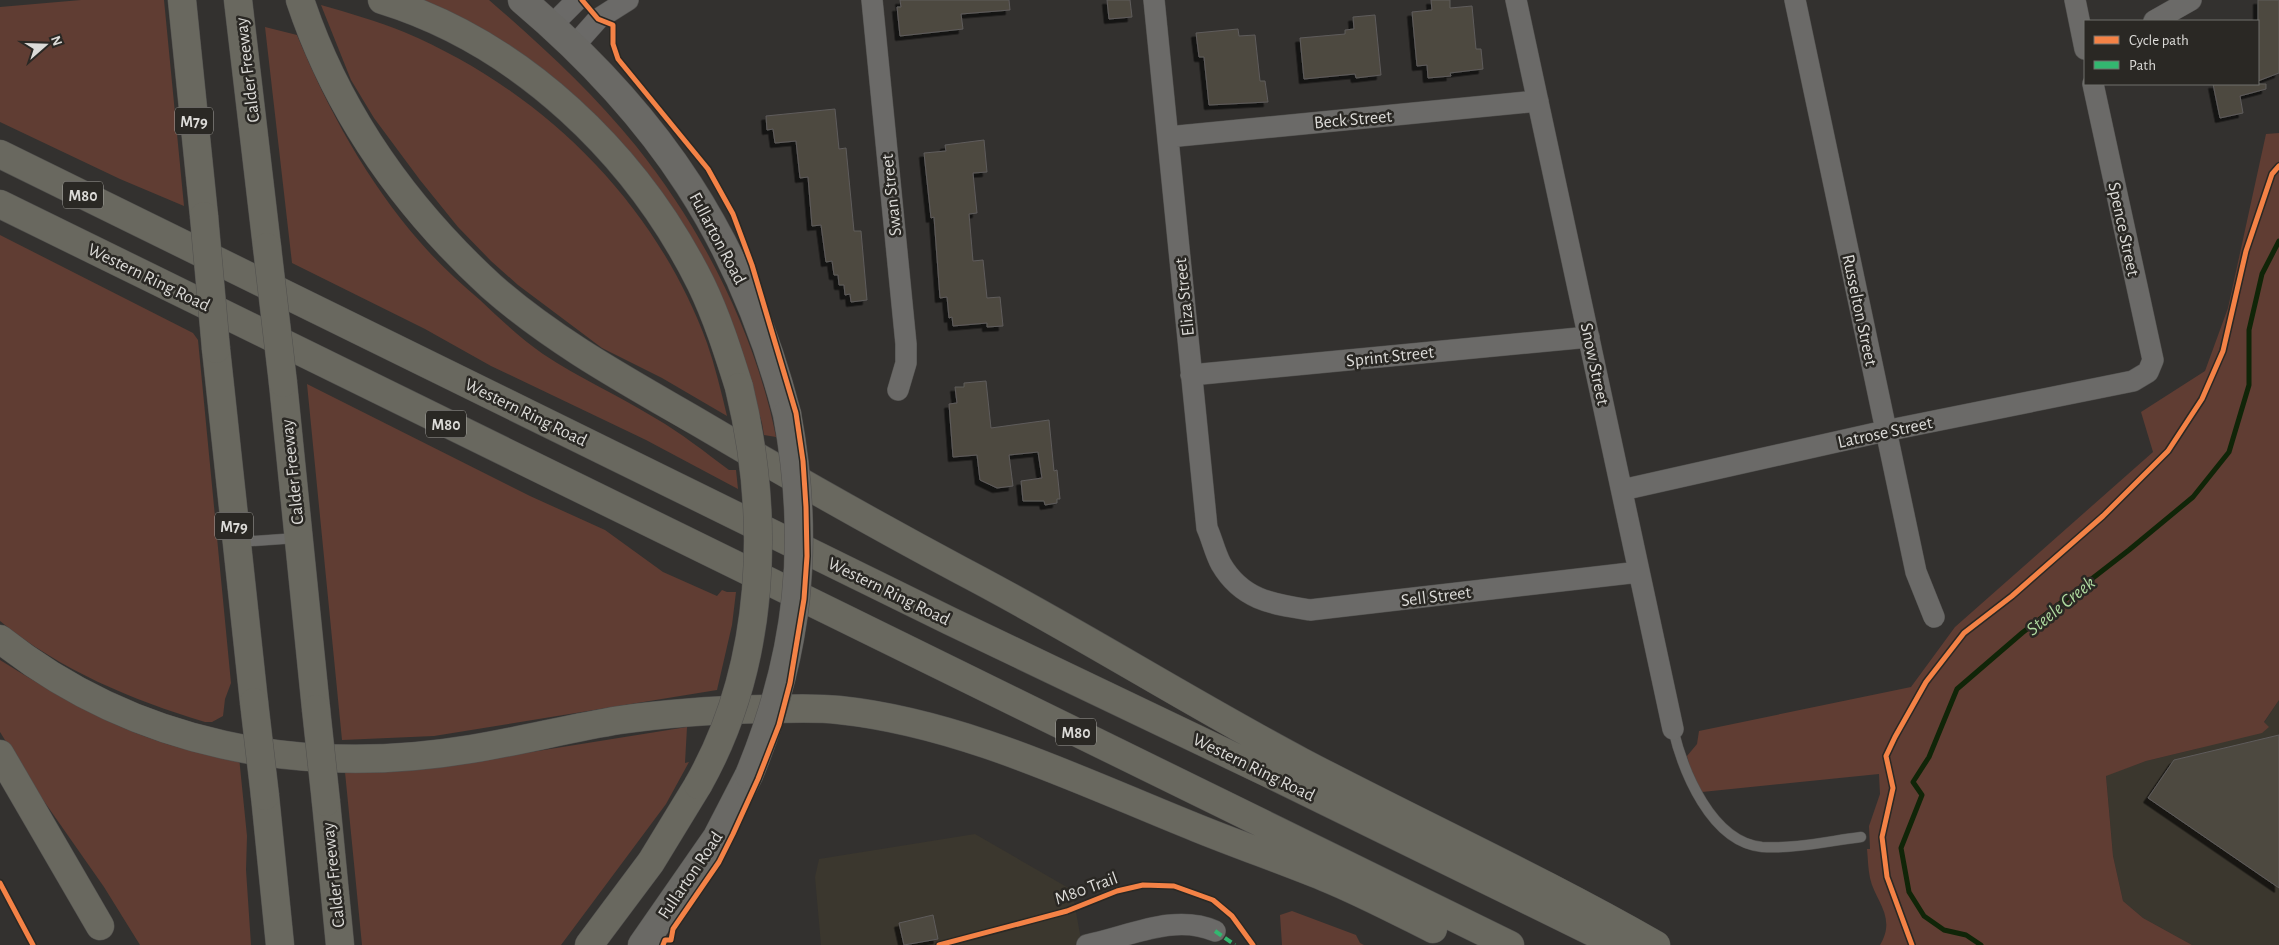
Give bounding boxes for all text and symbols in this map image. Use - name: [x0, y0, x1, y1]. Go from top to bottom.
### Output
- street label: Calder Freeway: [233, 16, 263, 123]
- north arrow: [20, 20, 70, 70]
- legend: [2084, 20, 2259, 85]
- text: Cycle path: [2129, 33, 2189, 48]
- text: N: [48, 34, 65, 48]
- text: Path: [2129, 58, 2156, 73]
- road number: M79: [175, 108, 213, 134]
- street label: Beck Street: [1313, 108, 1393, 132]
- street label: Swan Street: [879, 153, 905, 237]
- street label: Spence Street: [2104, 180, 2142, 278]
- road number: M80: [63, 182, 103, 208]
- street label: Fullarton Road: [685, 190, 749, 287]
- street label: Western Ring Road: [85, 241, 212, 315]
- street label: Russelton Street: [1838, 253, 1880, 368]
- street label: Eliza Street: [1172, 257, 1198, 337]
- street label: Snow Street: [1577, 321, 1612, 407]
- street label: Sprint Street: [1345, 343, 1435, 371]
- street label: Western Ring Road: [462, 376, 589, 450]
- road number: M80: [426, 410, 466, 438]
- street label: Latrose Street: [1836, 414, 1935, 452]
- street label: Calder Freeway: [278, 418, 307, 525]
- road number: M79: [215, 512, 253, 540]
- street label: Western Ring Road: [825, 555, 952, 629]
- water label: Steele Creek: [2023, 573, 2099, 639]
- street label: Sell Street: [1400, 584, 1473, 610]
- road number: M80: [1056, 719, 1096, 746]
- street label: Western Ring Road: [1190, 731, 1317, 805]
- street label: Calder Freeway: [319, 821, 348, 928]
- street label: Fullarton Road: [655, 829, 727, 923]
- street label: M80 Trail: [1052, 869, 1120, 909]

